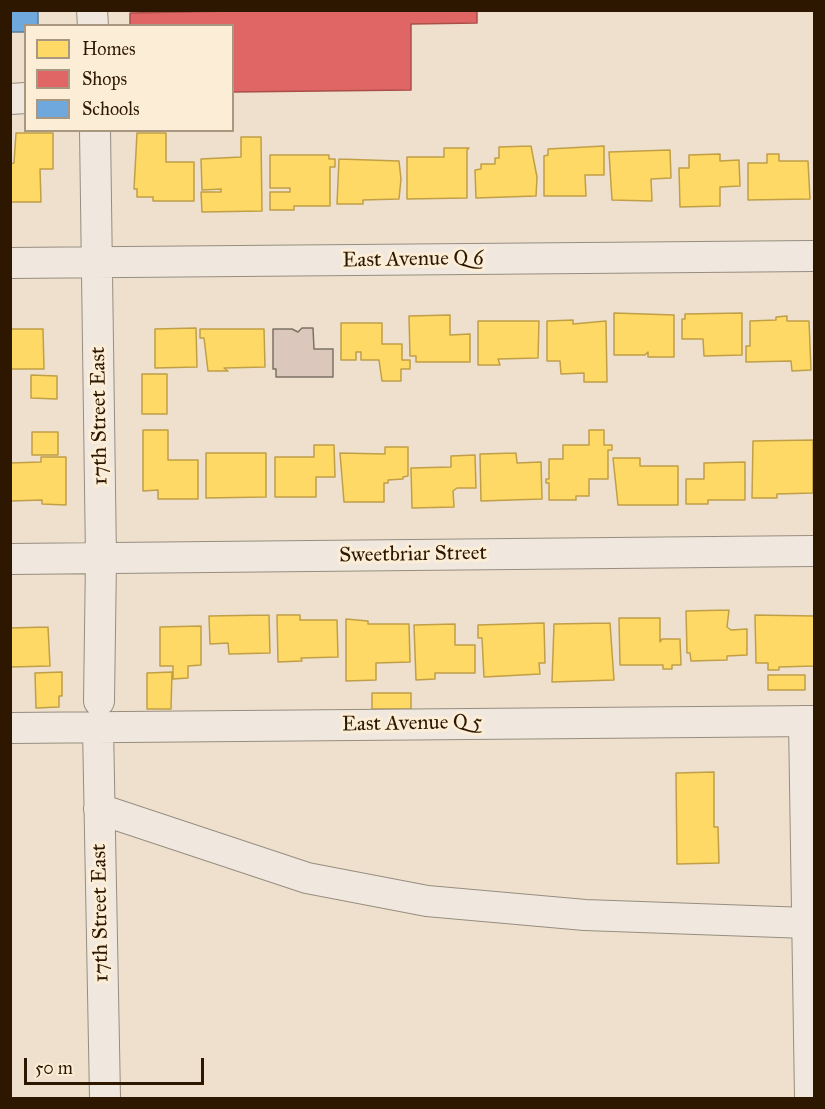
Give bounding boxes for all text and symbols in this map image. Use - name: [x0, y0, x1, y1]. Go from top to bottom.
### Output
- legend: [24, 24, 234, 132]
- text: Homes: [82, 38, 136, 60]
- text: Shops: [82, 68, 127, 90]
- text: Schools: [82, 98, 140, 120]
- street label: East Avenue Q 6: [342, 246, 484, 274]
- street label: 17th Street East: [86, 346, 114, 486]
- street label: Sweetbriar Street: [339, 541, 487, 569]
- street label: East Avenue Q 5: [342, 710, 482, 738]
- street label: 17th Street East: [87, 843, 115, 983]
- scale bar: [27, 1046, 207, 1084]
- text: 50 m: [35, 1057, 73, 1079]

